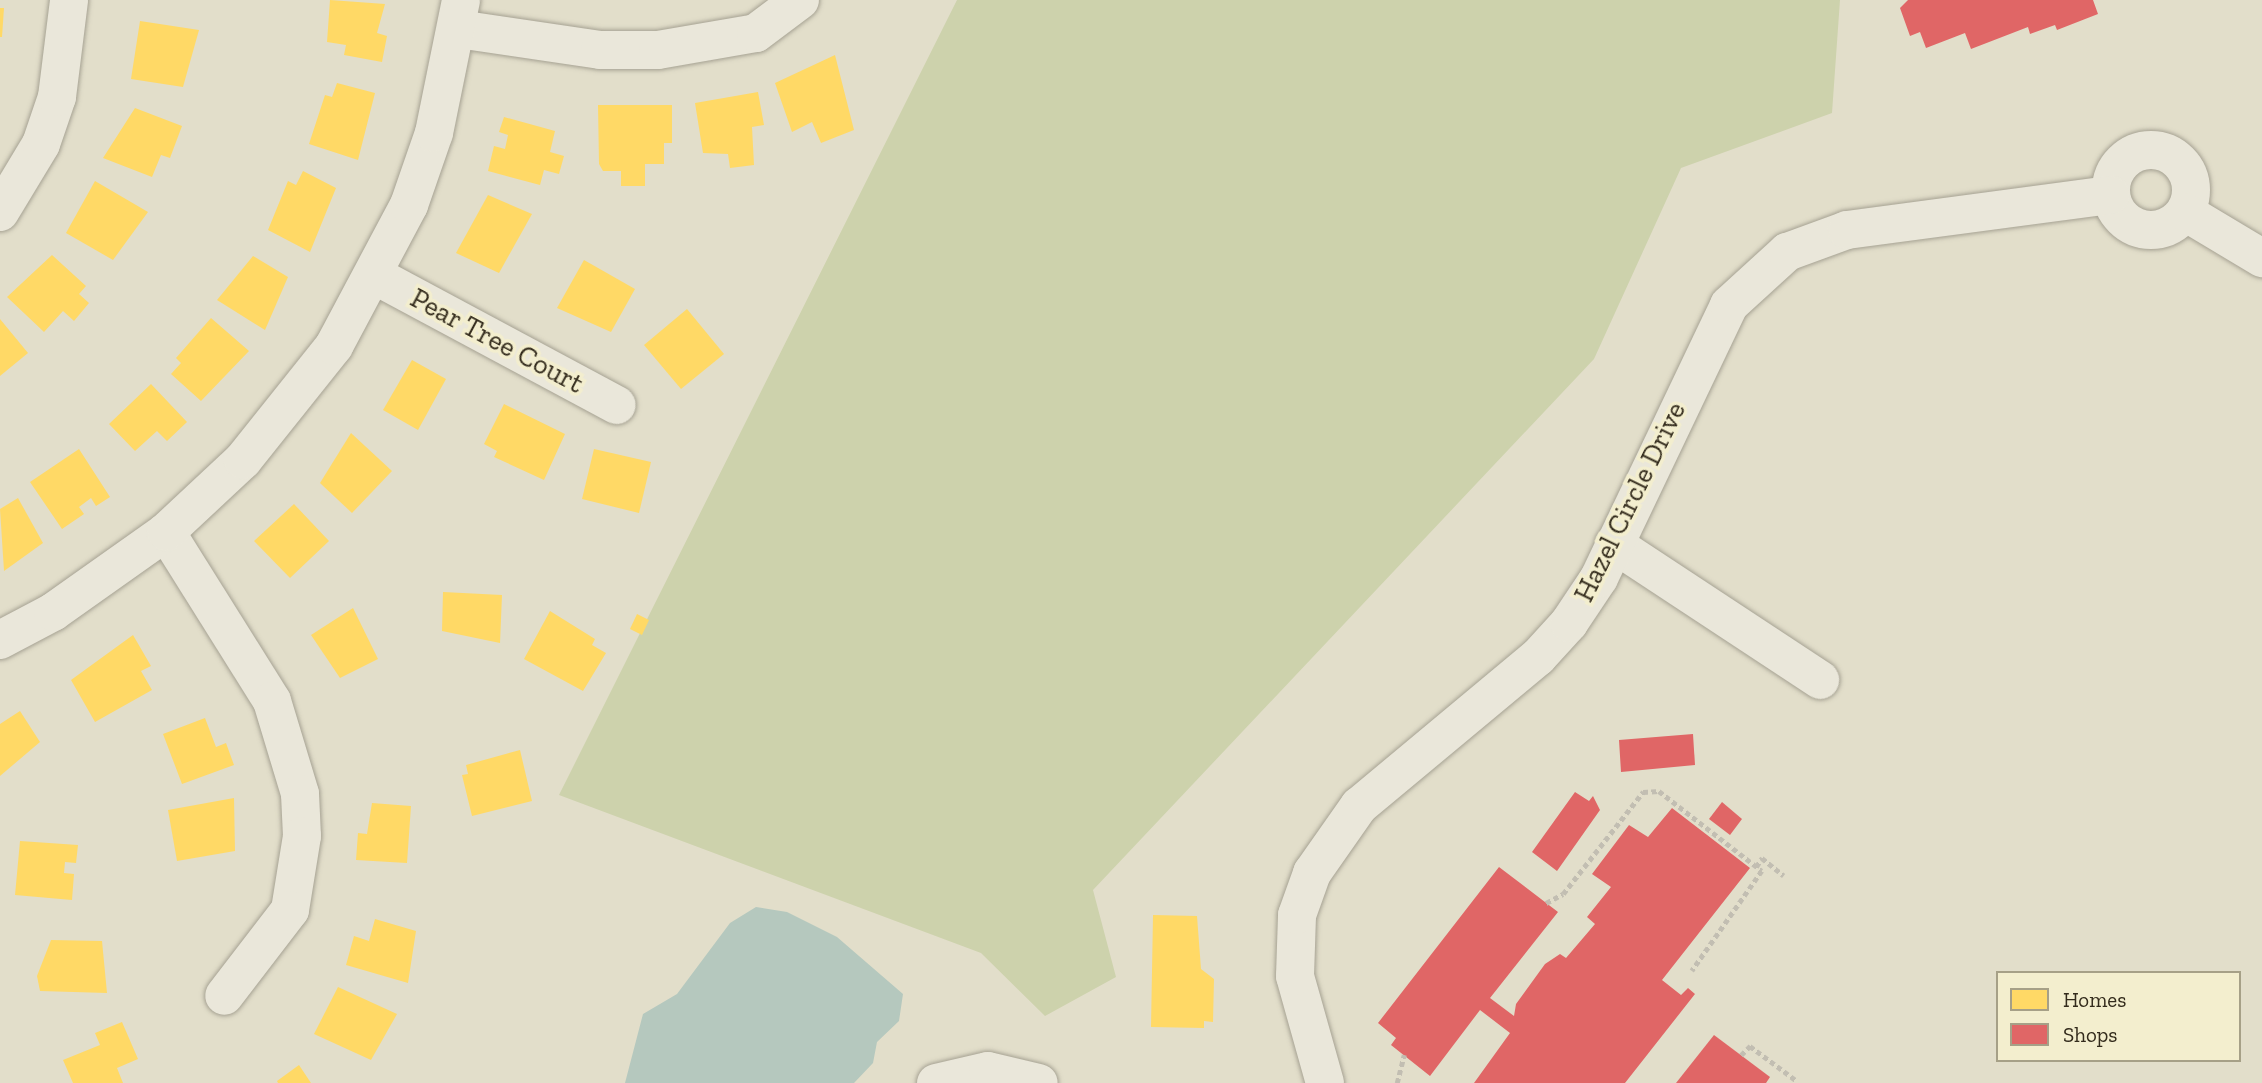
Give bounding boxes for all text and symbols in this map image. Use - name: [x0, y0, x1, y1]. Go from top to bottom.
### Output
- street label: Pear Tree Court: [404, 281, 590, 401]
- street label: Hazel Circle Drive: [1567, 397, 1693, 607]
- legend: [1996, 971, 2241, 1062]
- text: Homes: [2063, 987, 2126, 1012]
- text: Shops: [2063, 1022, 2117, 1047]

